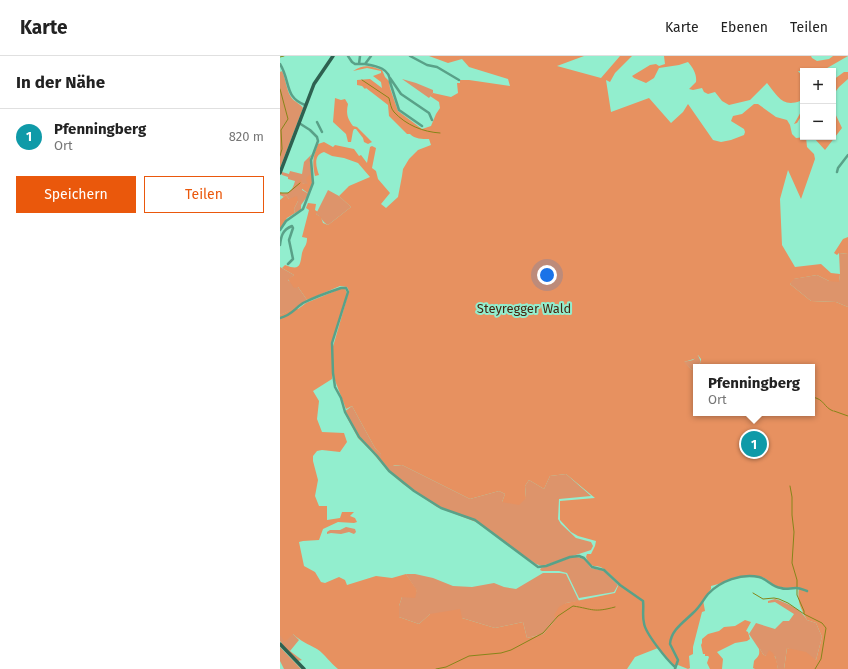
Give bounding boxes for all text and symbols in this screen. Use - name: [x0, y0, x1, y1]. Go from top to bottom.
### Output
- text: Karte: [20, 16, 67, 39]
- text: Karte: [665, 19, 699, 36]
- text: Ebenen: [721, 19, 768, 36]
- text: Teilen: [790, 19, 828, 36]
- map controls: [800, 68, 836, 140]
- button: +: [800, 68, 836, 104]
- text: In der Nähe: [16, 72, 105, 93]
- button: −: [800, 104, 836, 140]
- text: Pfenningberg: [54, 120, 146, 138]
- text: 1: [26, 129, 32, 144]
- text: 820 m: [229, 129, 264, 144]
- text: Ort: [54, 138, 73, 153]
- button: Speichern: [16, 176, 136, 213]
- button: Teilen: [144, 176, 264, 213]
- your location: [537, 265, 557, 285]
- park label: Steyregger Wald: [477, 301, 571, 316]
- popup: [693, 364, 815, 416]
- text: Pfenningberg: [708, 374, 800, 392]
- text: Ort: [708, 392, 727, 407]
- pin: 1: [741, 429, 767, 459]

